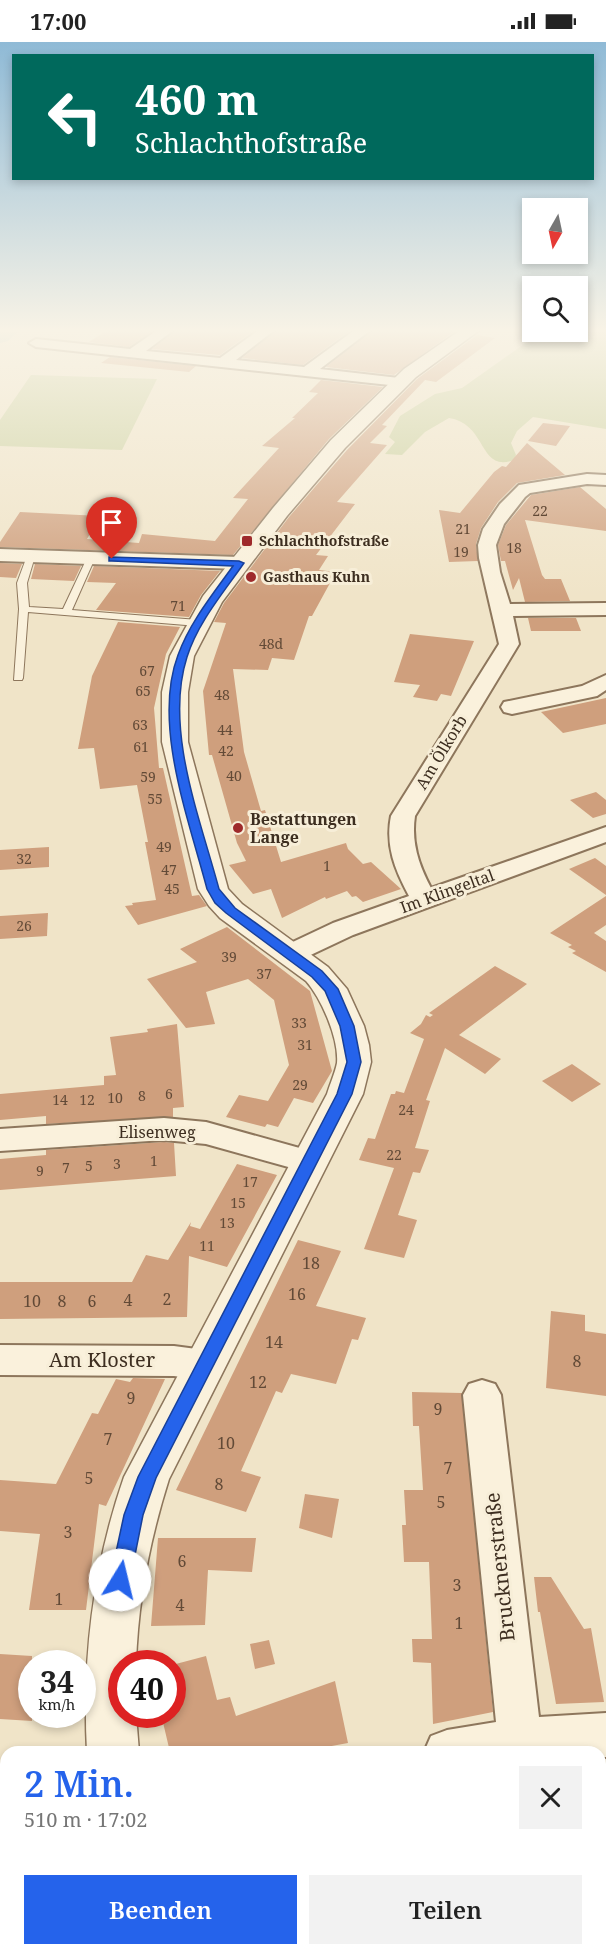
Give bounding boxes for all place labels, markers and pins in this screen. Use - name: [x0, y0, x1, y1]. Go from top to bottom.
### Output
- pin: [86, 497, 137, 559]
- place label: Schlachthofstraße: [259, 531, 389, 550]
- marker: Schlachthofstraße: [240, 534, 254, 548]
- place label: Gasthaus Kuhn: [263, 567, 370, 586]
- marker: Gasthaus Kuhn: [244, 570, 258, 584]
- place label: Bestattungen Lange: [250, 808, 357, 848]
- marker: Bestattungen Lange: [231, 821, 245, 835]

